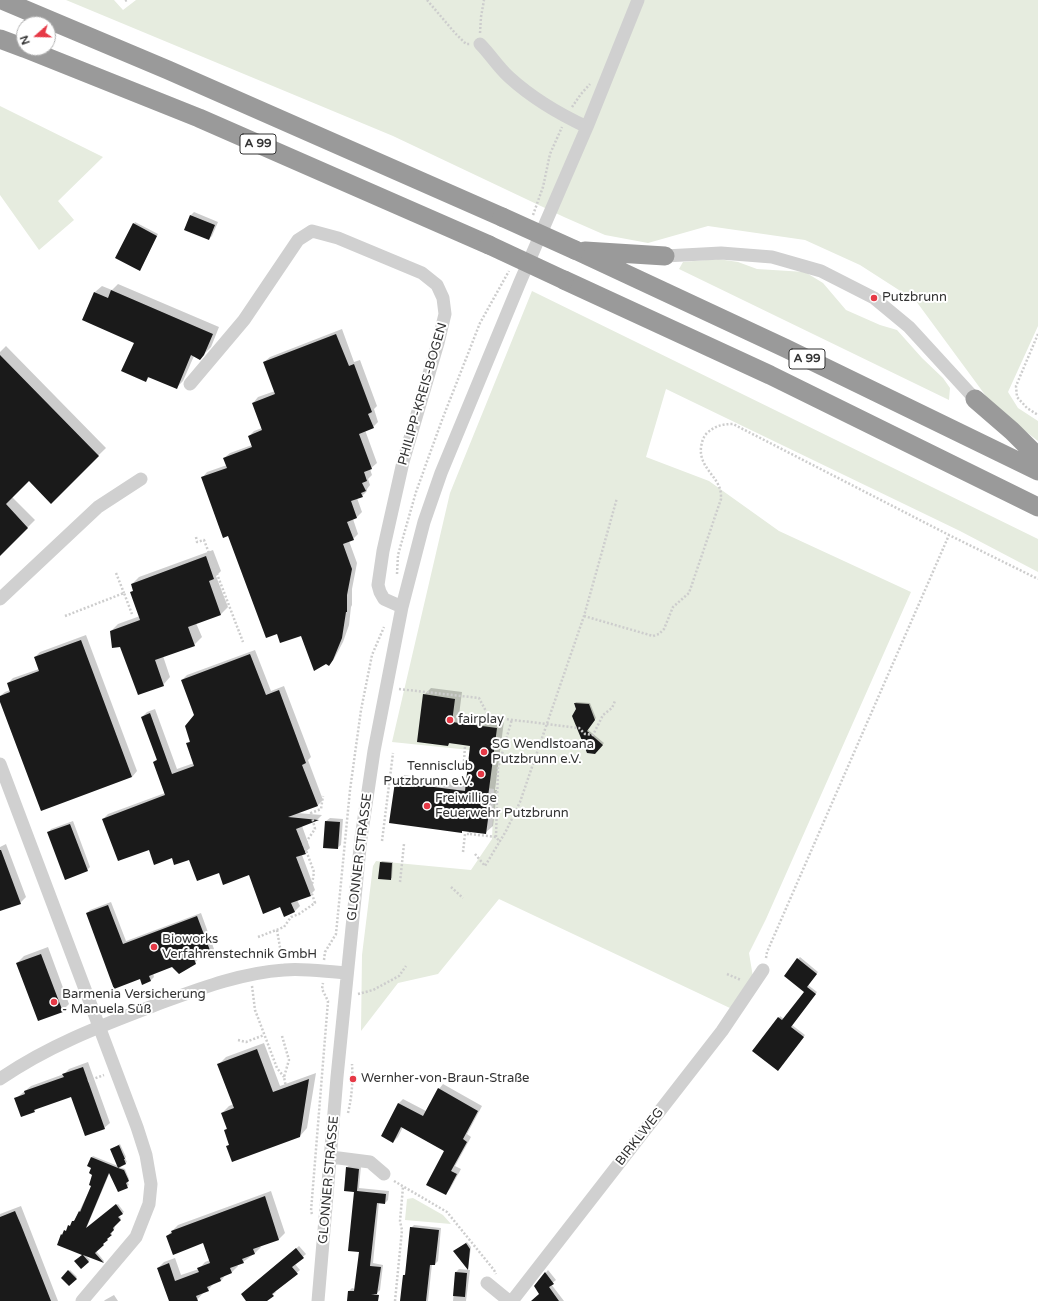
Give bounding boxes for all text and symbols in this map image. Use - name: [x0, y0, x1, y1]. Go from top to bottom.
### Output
- north arrow: [16, 16, 56, 56]
- text: N: [18, 34, 33, 46]
- road number: A 99: [240, 134, 276, 154]
- place label: Putzbrunn: [882, 290, 947, 306]
- marker: Putzbrunn: [869, 293, 879, 303]
- street label: PHILIPP-KREIS-BOGEN: [395, 321, 451, 467]
- road number: A 99: [789, 349, 825, 369]
- place label: fairplay: [458, 712, 504, 728]
- marker: fairplay: [445, 715, 455, 725]
- place label: SG Wendlstoana Putzbrunn e.V.: [492, 737, 594, 768]
- marker: SG Wendlstoana Putzbrunn e.V.: [479, 747, 489, 757]
- place label: Tennisclub Putzbrunn e.V.: [383, 759, 473, 790]
- marker: Tennisclub Putzbrunn e.V.: [476, 769, 486, 779]
- place label: Freiwillige Feuerwehr Putzbrunn: [435, 791, 569, 822]
- street label: GLONNER STRASSE: [344, 792, 376, 922]
- marker: Freiwillige Feuerwehr Putzbrunn: [422, 801, 432, 811]
- place label: Bioworks Verfahrenstechnik GmbH: [162, 932, 317, 963]
- marker: Bioworks Verfahrenstechnik GmbH: [149, 942, 159, 952]
- place label: Barmenia Versicherung - Manuela Süß: [62, 987, 206, 1018]
- marker: Barmenia Versicherung - Manuela Süß: [49, 997, 59, 1007]
- place label: Wernher-von-Braun-Straße: [361, 1071, 529, 1087]
- marker: Wernher-von-Braun-Straße: [348, 1074, 358, 1084]
- street label: BIRKLWEG: [613, 1105, 667, 1169]
- street label: GLONNER STRASSE: [316, 1115, 342, 1245]

